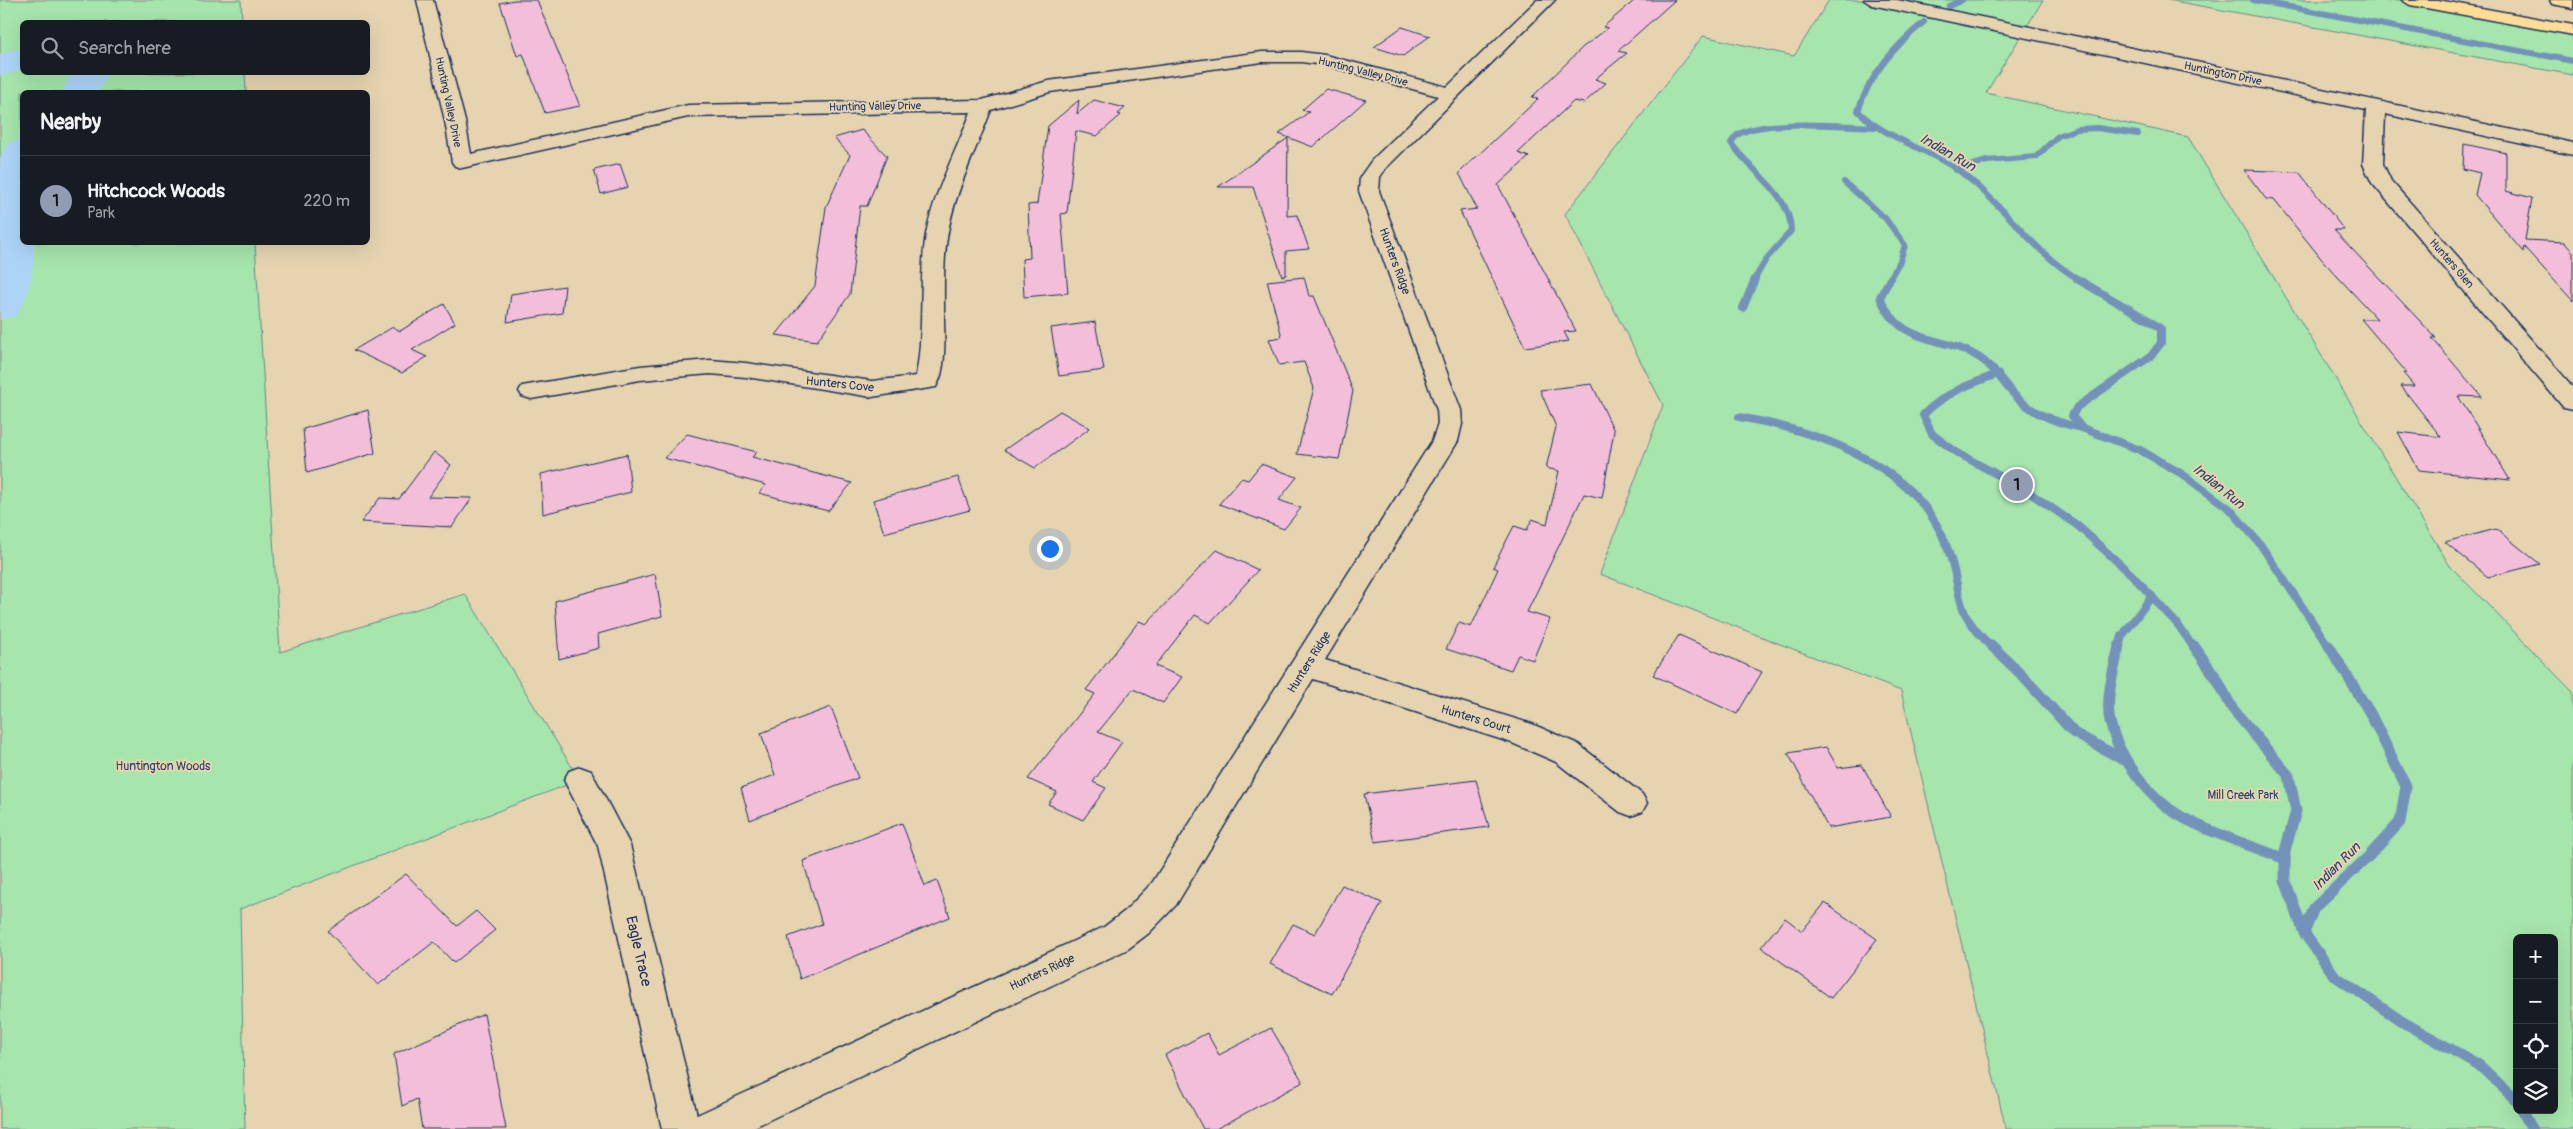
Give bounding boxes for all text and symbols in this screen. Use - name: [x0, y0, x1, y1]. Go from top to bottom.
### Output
- search box: [20, 20, 370, 75]
- icon: search: [38, 34, 66, 62]
- text: Search here: [78, 36, 171, 60]
- street label: Hunting Valley Drive: [1317, 54, 1410, 89]
- street label: Hunting Valley Drive: [433, 56, 465, 149]
- street label: Huntington Drive: [2183, 59, 2263, 88]
- street label: Hunting Valley Drive: [829, 99, 922, 114]
- text: Nearby: [40, 109, 101, 136]
- water label: Indian Run: [1917, 130, 1979, 176]
- text: Hitchcock Woods: [87, 179, 225, 203]
- text: 1: [53, 191, 59, 211]
- text: 220 m: [304, 191, 350, 211]
- text: Park: [87, 203, 115, 223]
- street label: Hunters Ridge: [1375, 226, 1414, 297]
- street label: Hunters Glen: [2427, 236, 2477, 291]
- street label: Hunters Cove: [805, 373, 875, 396]
- water label: Indian Run: [2189, 460, 2249, 513]
- pin: 1: [2001, 466, 2033, 504]
- your location: [1037, 536, 1063, 562]
- street label: Hunters Ridge: [1284, 628, 1334, 696]
- street label: Hunters Court: [1439, 702, 1513, 737]
- park label: Huntington Woods: [116, 759, 211, 774]
- park label: Mill Creek Park: [2208, 788, 2279, 803]
- water label: Indian Run: [2309, 838, 2365, 894]
- street label: Eagle Trace: [621, 914, 656, 989]
- map controls: [2513, 934, 2558, 1114]
- button: +: [2513, 934, 2558, 979]
- street label: Hunters Ridge: [1007, 951, 1077, 994]
- button: −: [2513, 979, 2558, 1024]
- button: locate: [2513, 1024, 2558, 1069]
- button: layers: [2513, 1069, 2558, 1114]

